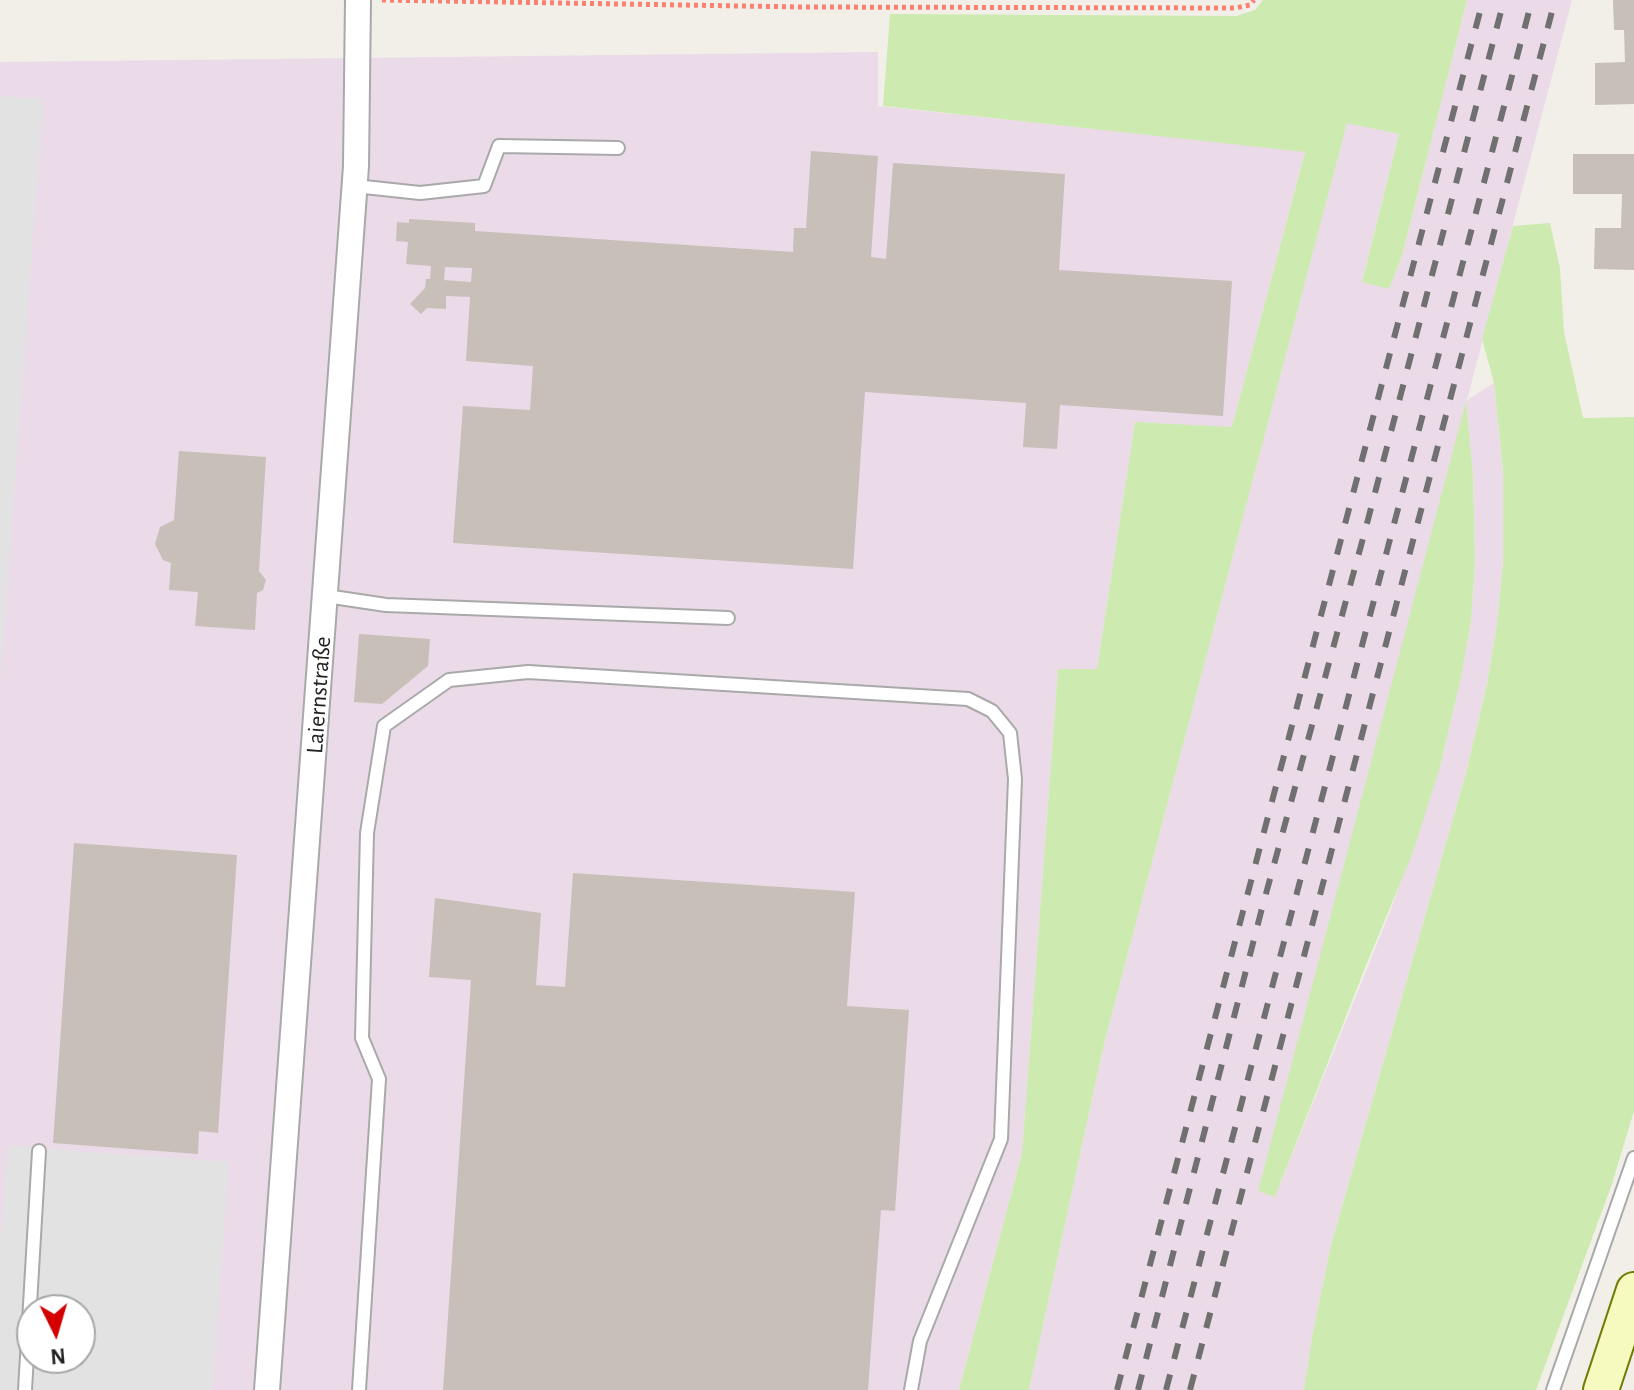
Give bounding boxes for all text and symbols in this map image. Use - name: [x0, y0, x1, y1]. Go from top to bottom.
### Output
- street label: Laiernstraße: [301, 635, 337, 755]
- north arrow: [16, 1294, 96, 1374]
- text: N: [49, 1344, 67, 1368]

